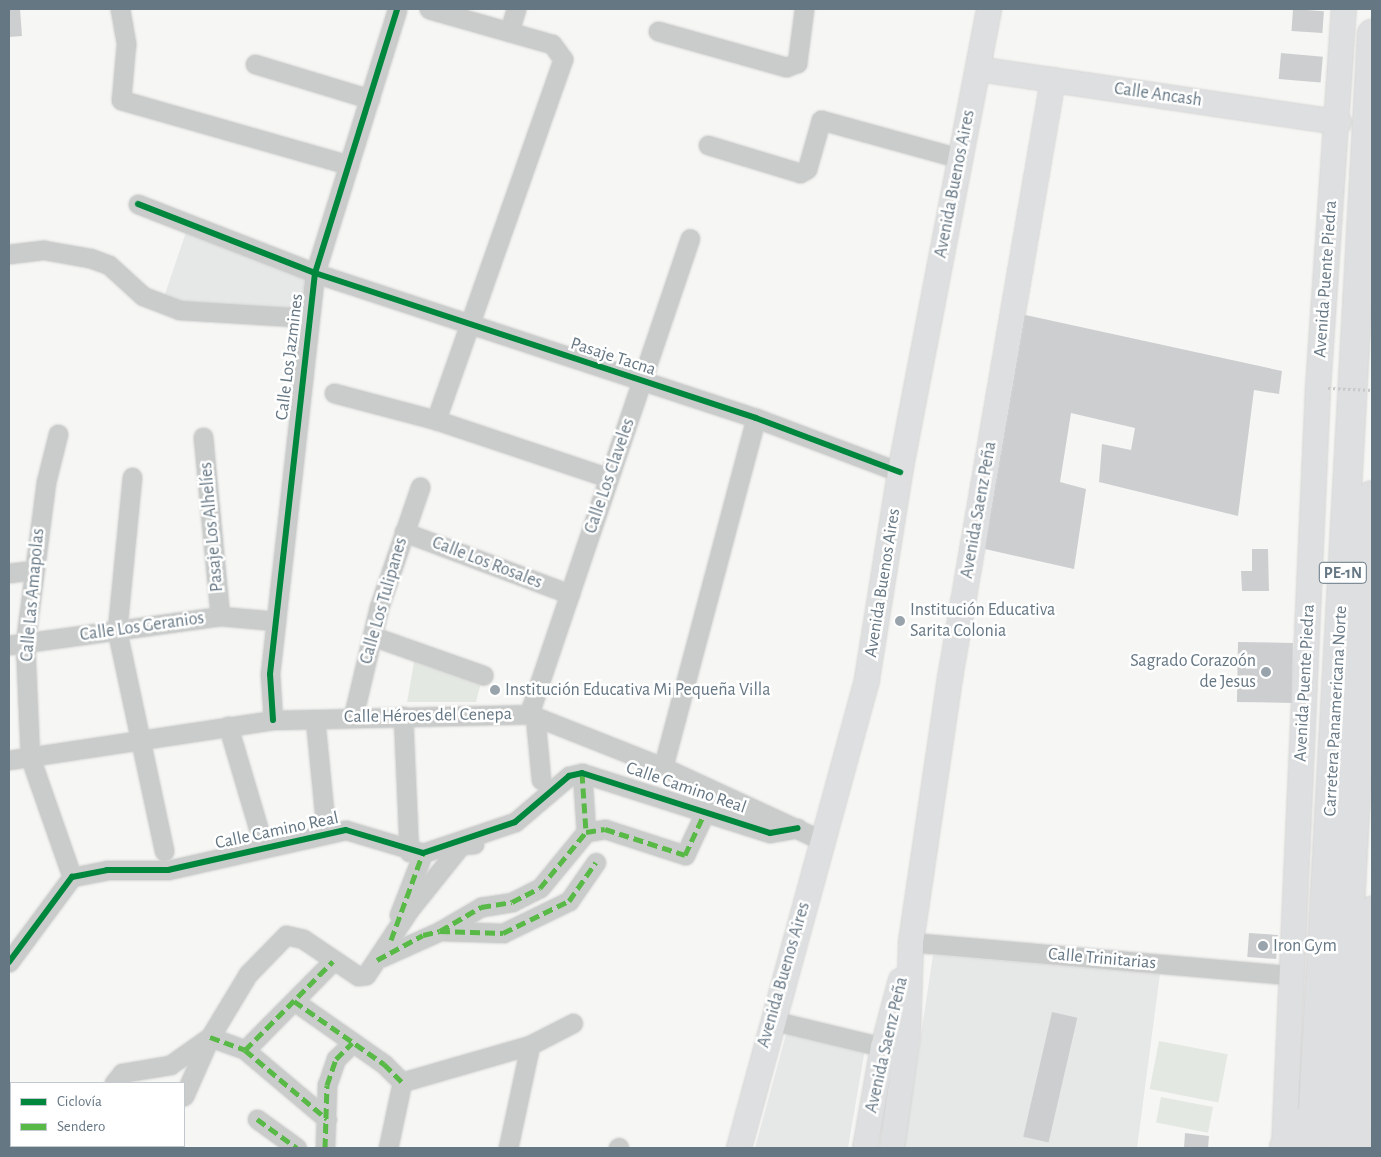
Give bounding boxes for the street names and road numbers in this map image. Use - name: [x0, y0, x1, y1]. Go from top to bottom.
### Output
- street label: Calle Ancash: [1113, 78, 1203, 112]
- street label: Avenida Buenos Aires: [930, 108, 980, 260]
- street label: Avenida Puente Piedra: [1310, 199, 1342, 359]
- street label: Calle Los Jazmines: [272, 292, 308, 422]
- street label: Pasaje Tacna: [568, 333, 658, 381]
- street label: Calle Los Claveles: [580, 416, 640, 536]
- street label: Avenida Saenz Peña: [956, 440, 1002, 580]
- street label: Pasaje Los Alhelíes: [196, 461, 228, 593]
- street label: Avenida Buenos Aires: [861, 507, 905, 659]
- street label: Calle Las Amapolas: [16, 527, 50, 663]
- street label: Calle Los Rosales: [429, 532, 545, 594]
- street label: Calle Los Tulipanes: [356, 535, 412, 667]
- road number: PE-1N: [1318, 560, 1368, 586]
- street label: Avenida Puente Piedra: [1290, 604, 1320, 762]
- street label: Carretera Panamericana Norte: [1320, 605, 1352, 817]
- street label: Calle Los Geranios: [79, 608, 205, 646]
- street label: Calle Héroes del Cenepa: [344, 704, 512, 728]
- street label: Calle Camino Real: [623, 757, 749, 819]
- street label: Calle Camino Real: [213, 807, 341, 855]
- street label: Avenida Buenos Aires: [753, 900, 815, 1050]
- street label: Calle Trinitarias: [1047, 944, 1157, 974]
- street label: Avenida Saenz Peña: [861, 975, 913, 1115]

